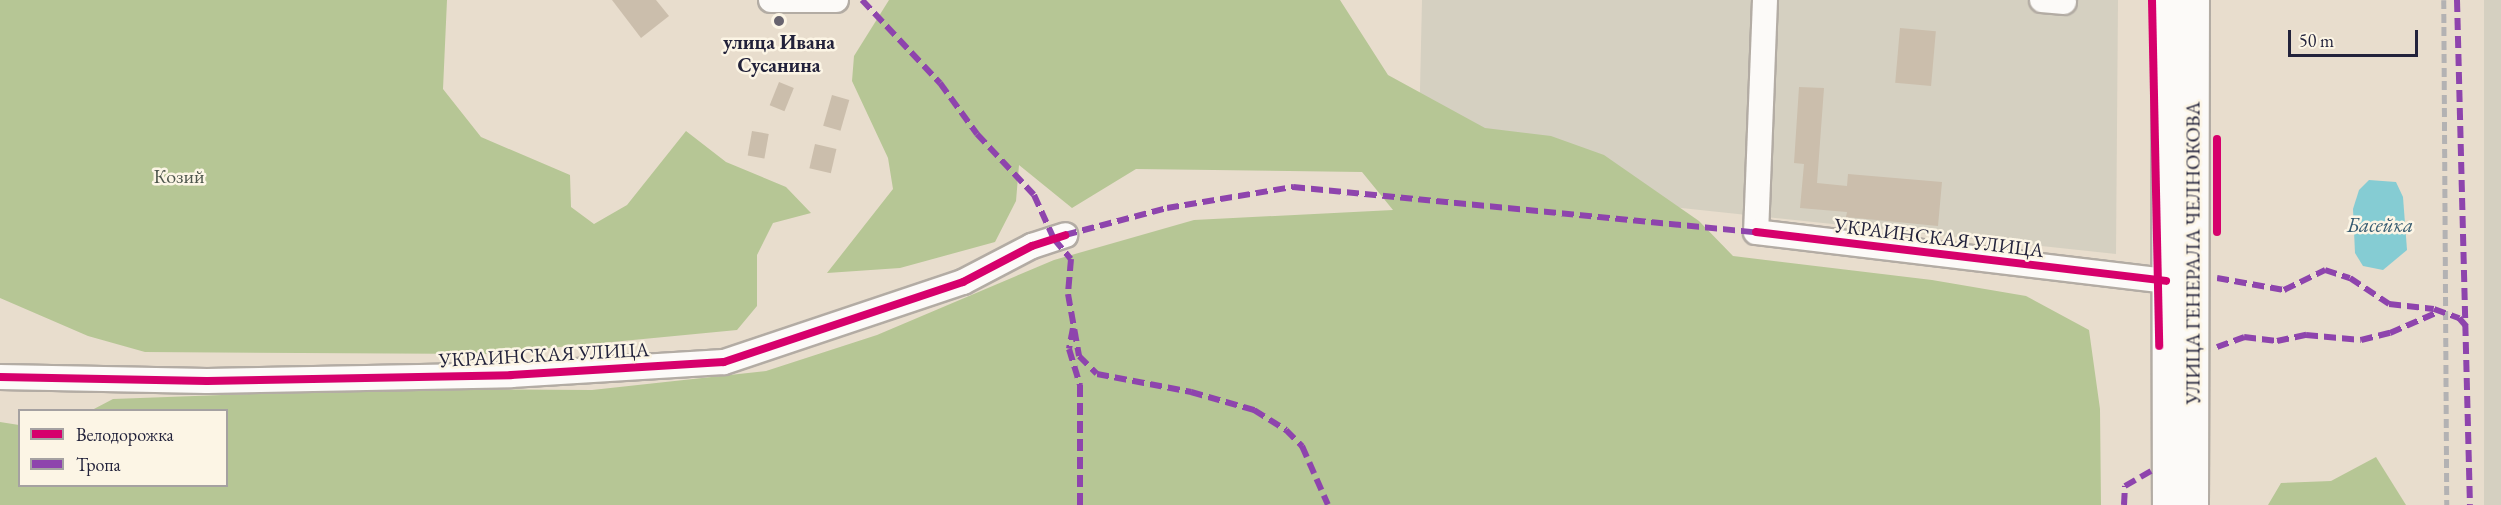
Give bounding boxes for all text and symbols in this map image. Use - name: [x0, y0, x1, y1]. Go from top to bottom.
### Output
- marker: улица Ивана Сусанина: [772, 14, 786, 28]
- scale bar: [2291, 18, 2422, 56]
- text: 50 m: [2299, 29, 2334, 52]
- place label: улица Ивана Сусанина: [723, 30, 835, 77]
- street label: УЛИЦА ГЕНЕРАЛА ЧЕЛНОКОВА: [2181, 102, 2205, 404]
- park label: Козий: [153, 164, 205, 188]
- water label: Басейка: [2347, 212, 2413, 238]
- street label: УКРАИНСКАЯ УЛИЦА: [1833, 213, 2045, 263]
- street label: УКРАИНСКАЯ УЛИЦА: [438, 337, 650, 373]
- legend: [18, 409, 228, 487]
- text: Велодорожка: [76, 423, 174, 446]
- text: Тропа: [76, 453, 121, 476]

